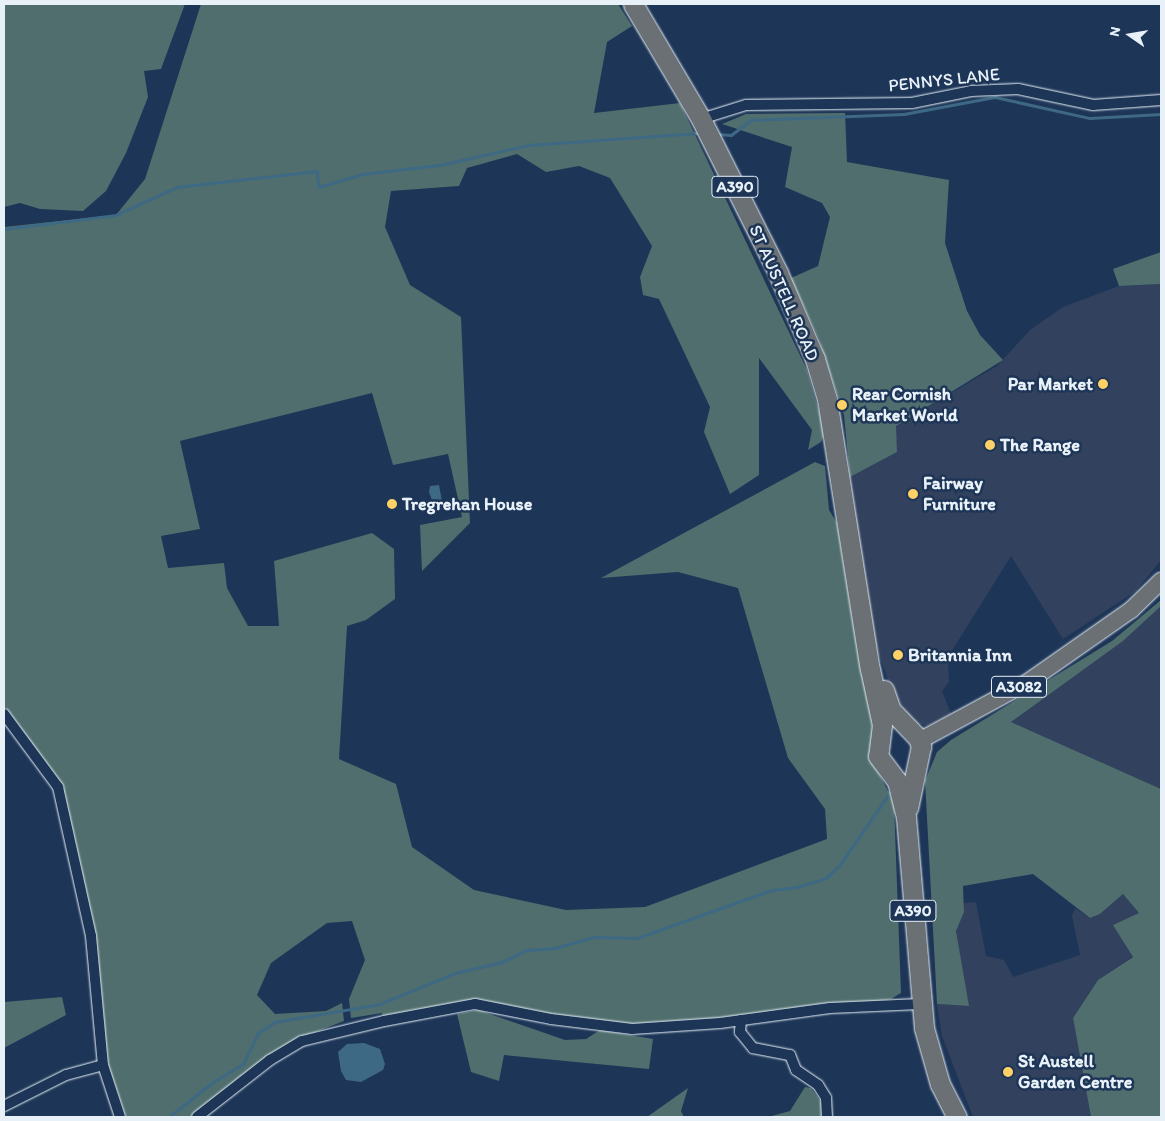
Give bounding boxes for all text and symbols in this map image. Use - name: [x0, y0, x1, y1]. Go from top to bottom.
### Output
- north arrow: [1105, 10, 1155, 60]
- text: N: [1106, 25, 1124, 38]
- street label: PENNYS LANE: [887, 63, 1001, 97]
- road number: A390: [711, 173, 759, 200]
- street label: ST AUSTELL ROAD: [744, 221, 824, 365]
- place label: Par Market: [1008, 373, 1093, 395]
- marker: Par Market: [1097, 378, 1109, 390]
- place label: Rear Cornish Market World: [852, 384, 957, 426]
- marker: Rear Cornish Market World: [836, 399, 848, 411]
- place label: The Range: [1000, 434, 1081, 456]
- marker: The Range: [984, 439, 996, 451]
- place label: Fairway Furniture: [923, 473, 996, 516]
- marker: Fairway Furniture: [907, 488, 919, 500]
- place label: Tregrehan House: [402, 493, 532, 515]
- marker: Tregrehan House: [386, 498, 398, 510]
- place label: Britannia Inn: [908, 644, 1012, 666]
- marker: Britannia Inn: [892, 649, 904, 661]
- road number: A3082: [990, 674, 1048, 700]
- road number: A390: [889, 898, 937, 924]
- place label: St Austell Garden Centre: [1018, 1051, 1132, 1094]
- marker: St Austell Garden Centre: [1002, 1066, 1014, 1078]

